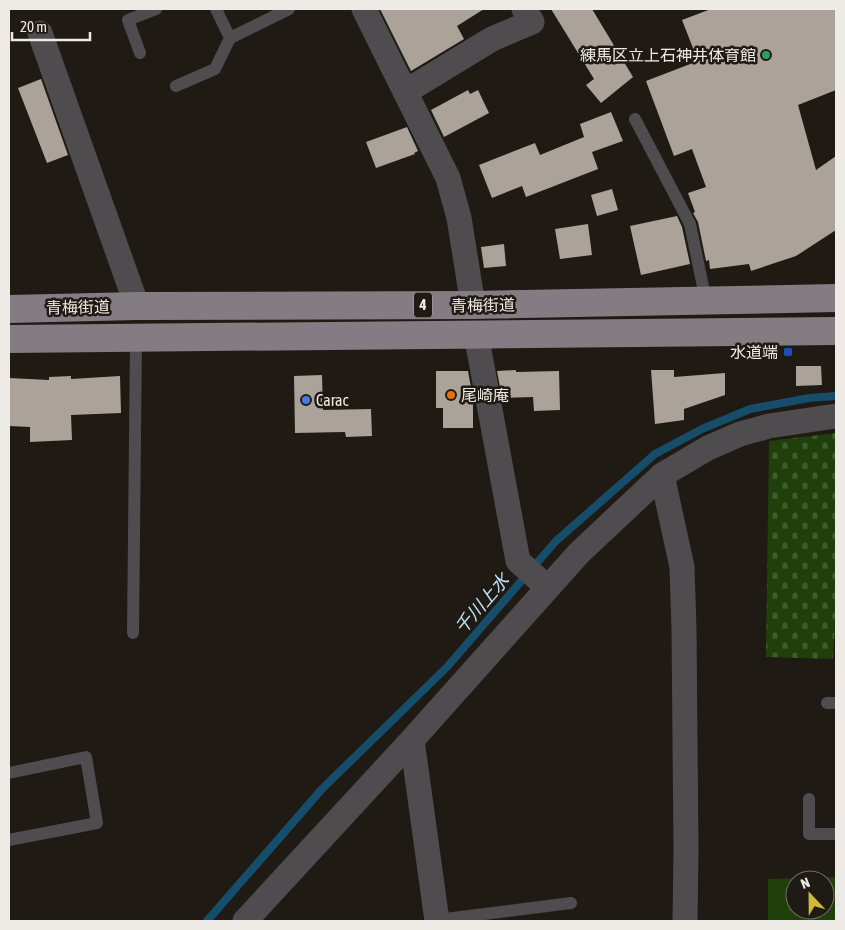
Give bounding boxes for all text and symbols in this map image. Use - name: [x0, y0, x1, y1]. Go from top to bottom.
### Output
- scale bar: [12, 10, 90, 42]
- text: 20 m: [20, 18, 47, 35]
- place label: 練馬区立上石神井体育館: [580, 46, 756, 64]
- marker: 練馬区立上石神井体育館: [760, 49, 772, 61]
- road number: 4: [414, 292, 432, 318]
- street label: 青梅街道: [451, 295, 515, 315]
- street label: 青梅街道: [46, 297, 110, 317]
- place label: 水道端: [730, 343, 778, 361]
- marker: 水道端: [782, 346, 794, 358]
- place label: 尾崎庵: [461, 386, 509, 404]
- marker: 尾崎庵: [445, 389, 457, 401]
- place label: Carac: [316, 391, 348, 409]
- marker: Carac: [300, 394, 312, 406]
- water label: 千川上水: [450, 568, 514, 638]
- north arrow: [785, 870, 835, 920]
- text: N: [798, 874, 812, 892]

